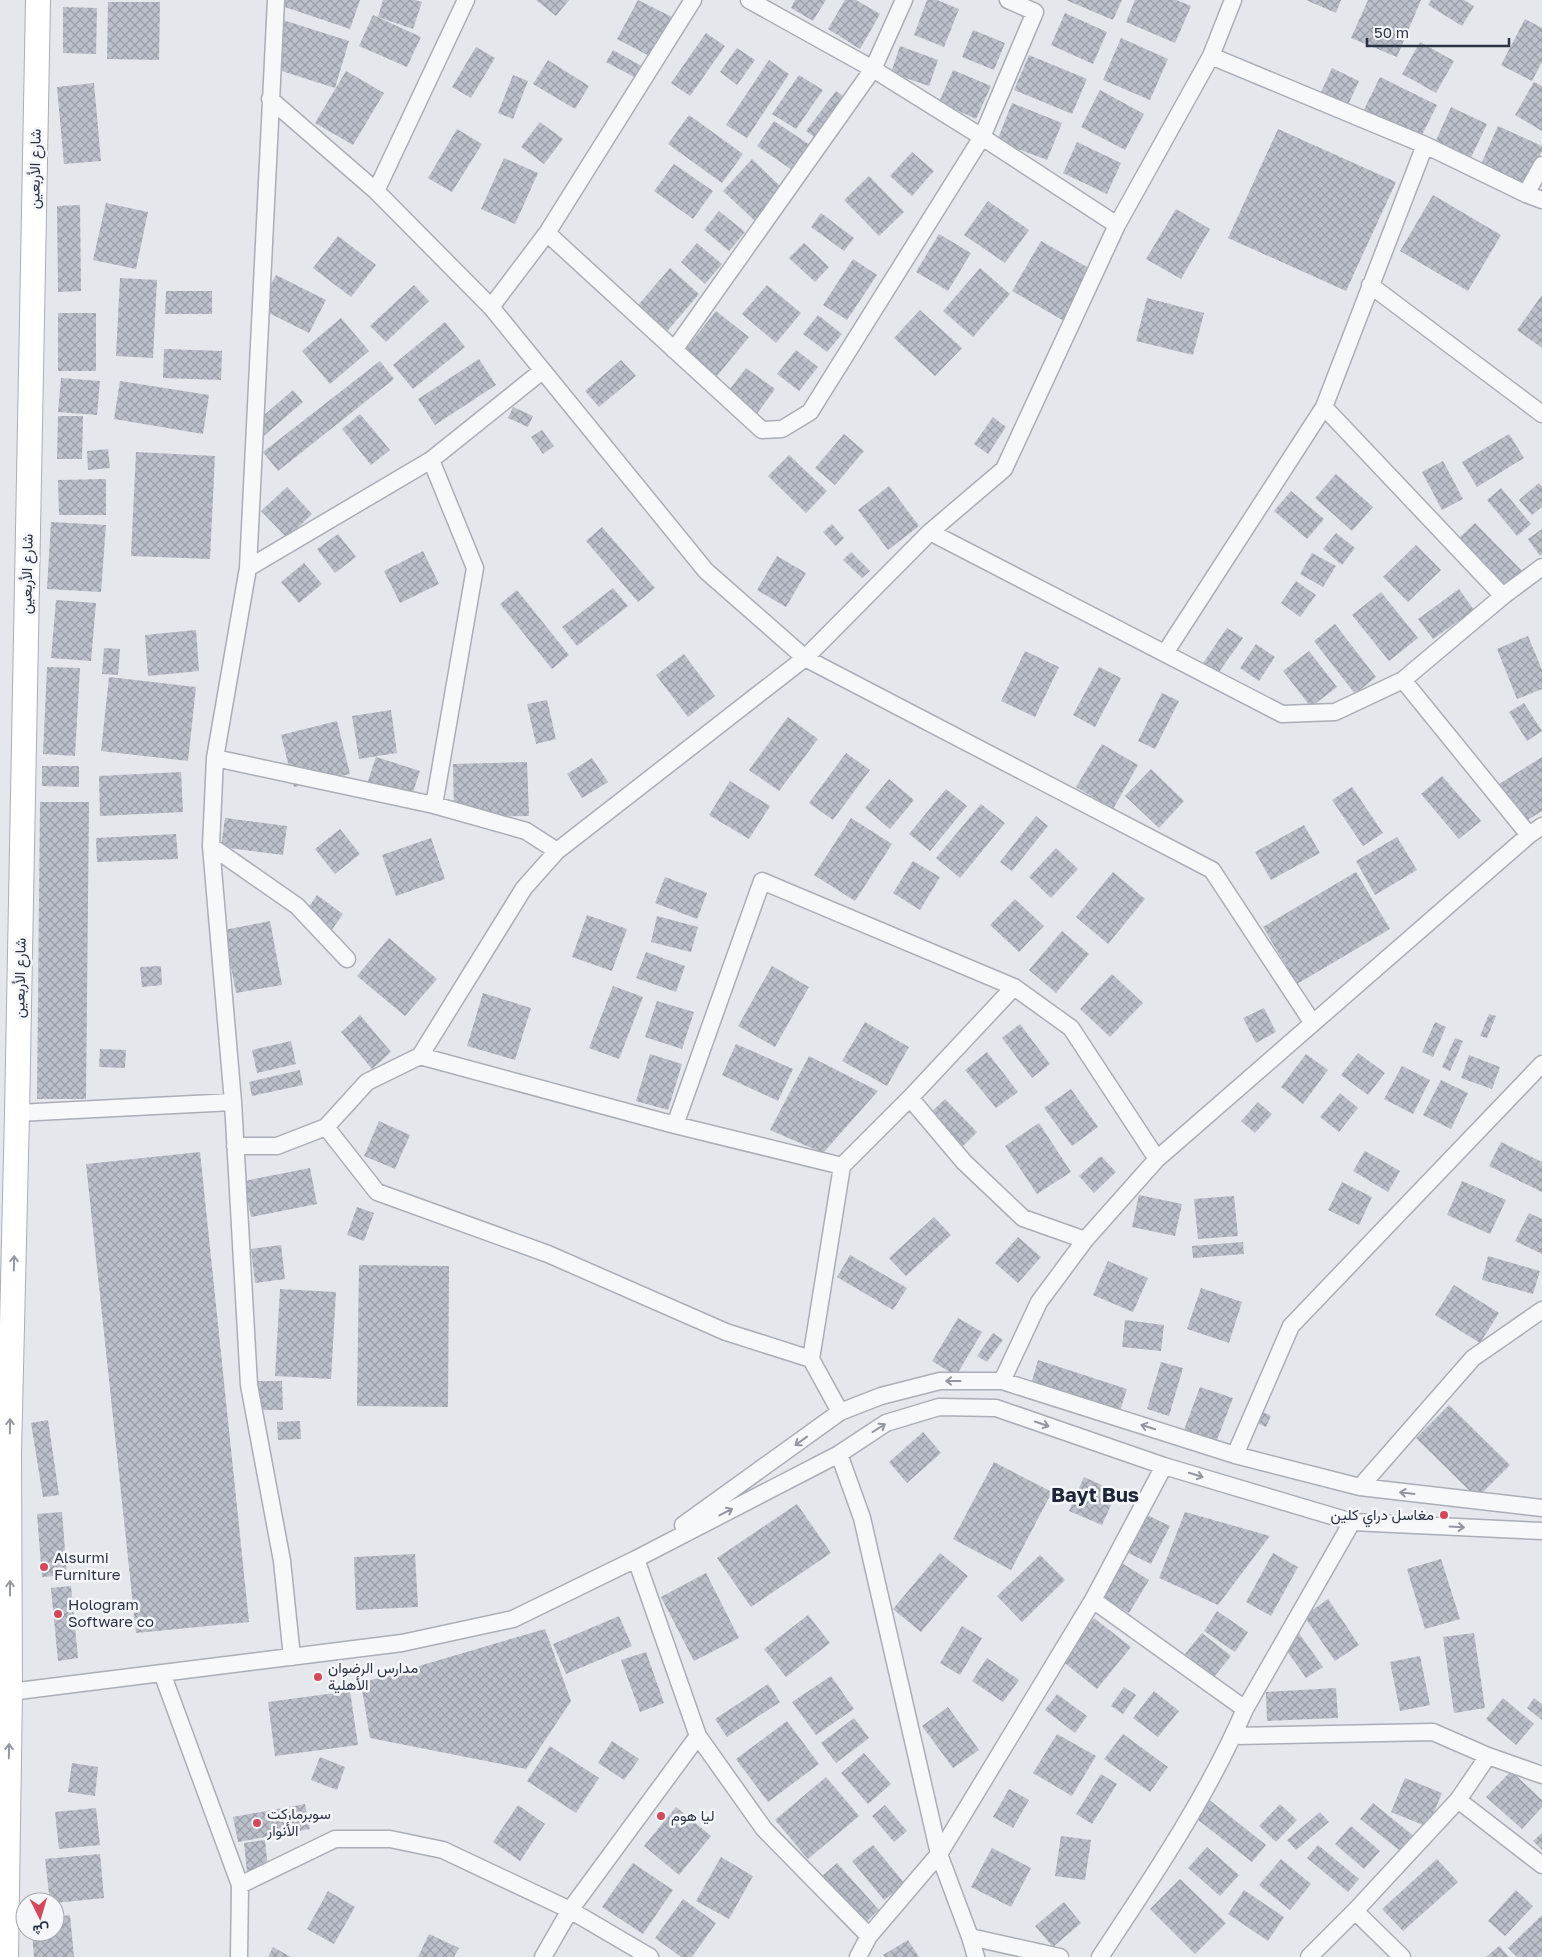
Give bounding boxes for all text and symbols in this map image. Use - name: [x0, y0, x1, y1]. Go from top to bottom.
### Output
- scale bar: [1367, 15, 1510, 47]
- text: 50 m: [1374, 23, 1409, 41]
- street label: شارع الأربعين: [24, 128, 47, 209]
- street label: شارع الأربعين: [16, 533, 39, 614]
- street label: شارع الأربعين: [9, 937, 32, 1018]
- one-way arrow: [9, 1256, 19, 1272]
- one-way arrow: [946, 1376, 962, 1386]
- one-way arrow: [5, 1418, 15, 1434]
- one-way arrow: [1034, 1420, 1049, 1429]
- one-way arrow: [872, 1422, 886, 1432]
- one-way arrow: [1141, 1422, 1156, 1431]
- one-way arrow: [794, 1436, 808, 1446]
- one-way arrow: [1188, 1471, 1204, 1481]
- district label: Bayt Bus: [1051, 1482, 1139, 1506]
- one-way arrow: [1399, 1488, 1415, 1498]
- place label: مغاسل دراي كلين: [1331, 1505, 1434, 1528]
- one-way arrow: [719, 1507, 734, 1517]
- marker: مغاسل دراي كلين: [1438, 1509, 1450, 1521]
- one-way arrow: [1448, 1522, 1464, 1531]
- place label: Alsurmi Furniture: [54, 1548, 121, 1583]
- marker: Alsurmi Furniture: [38, 1561, 50, 1573]
- one-way arrow: [5, 1581, 15, 1597]
- place label: Hologram Software co: [68, 1595, 154, 1630]
- marker: Hologram Software co: [52, 1608, 64, 1620]
- place label: مدارس الرضوان الأهلية: [328, 1658, 418, 1694]
- marker: مدارس الرضوان الأهلية: [312, 1671, 324, 1683]
- one-way arrow: [4, 1743, 14, 1760]
- place label: سوبرماركت الأنوار: [266, 1804, 331, 1840]
- place label: ليا هوم: [671, 1806, 714, 1826]
- marker: ليا هوم: [655, 1810, 667, 1822]
- marker: سوبرماركت الأنوار: [251, 1817, 263, 1829]
- north arrow: [15, 1892, 65, 1942]
- text: ش: [32, 1920, 50, 1940]

